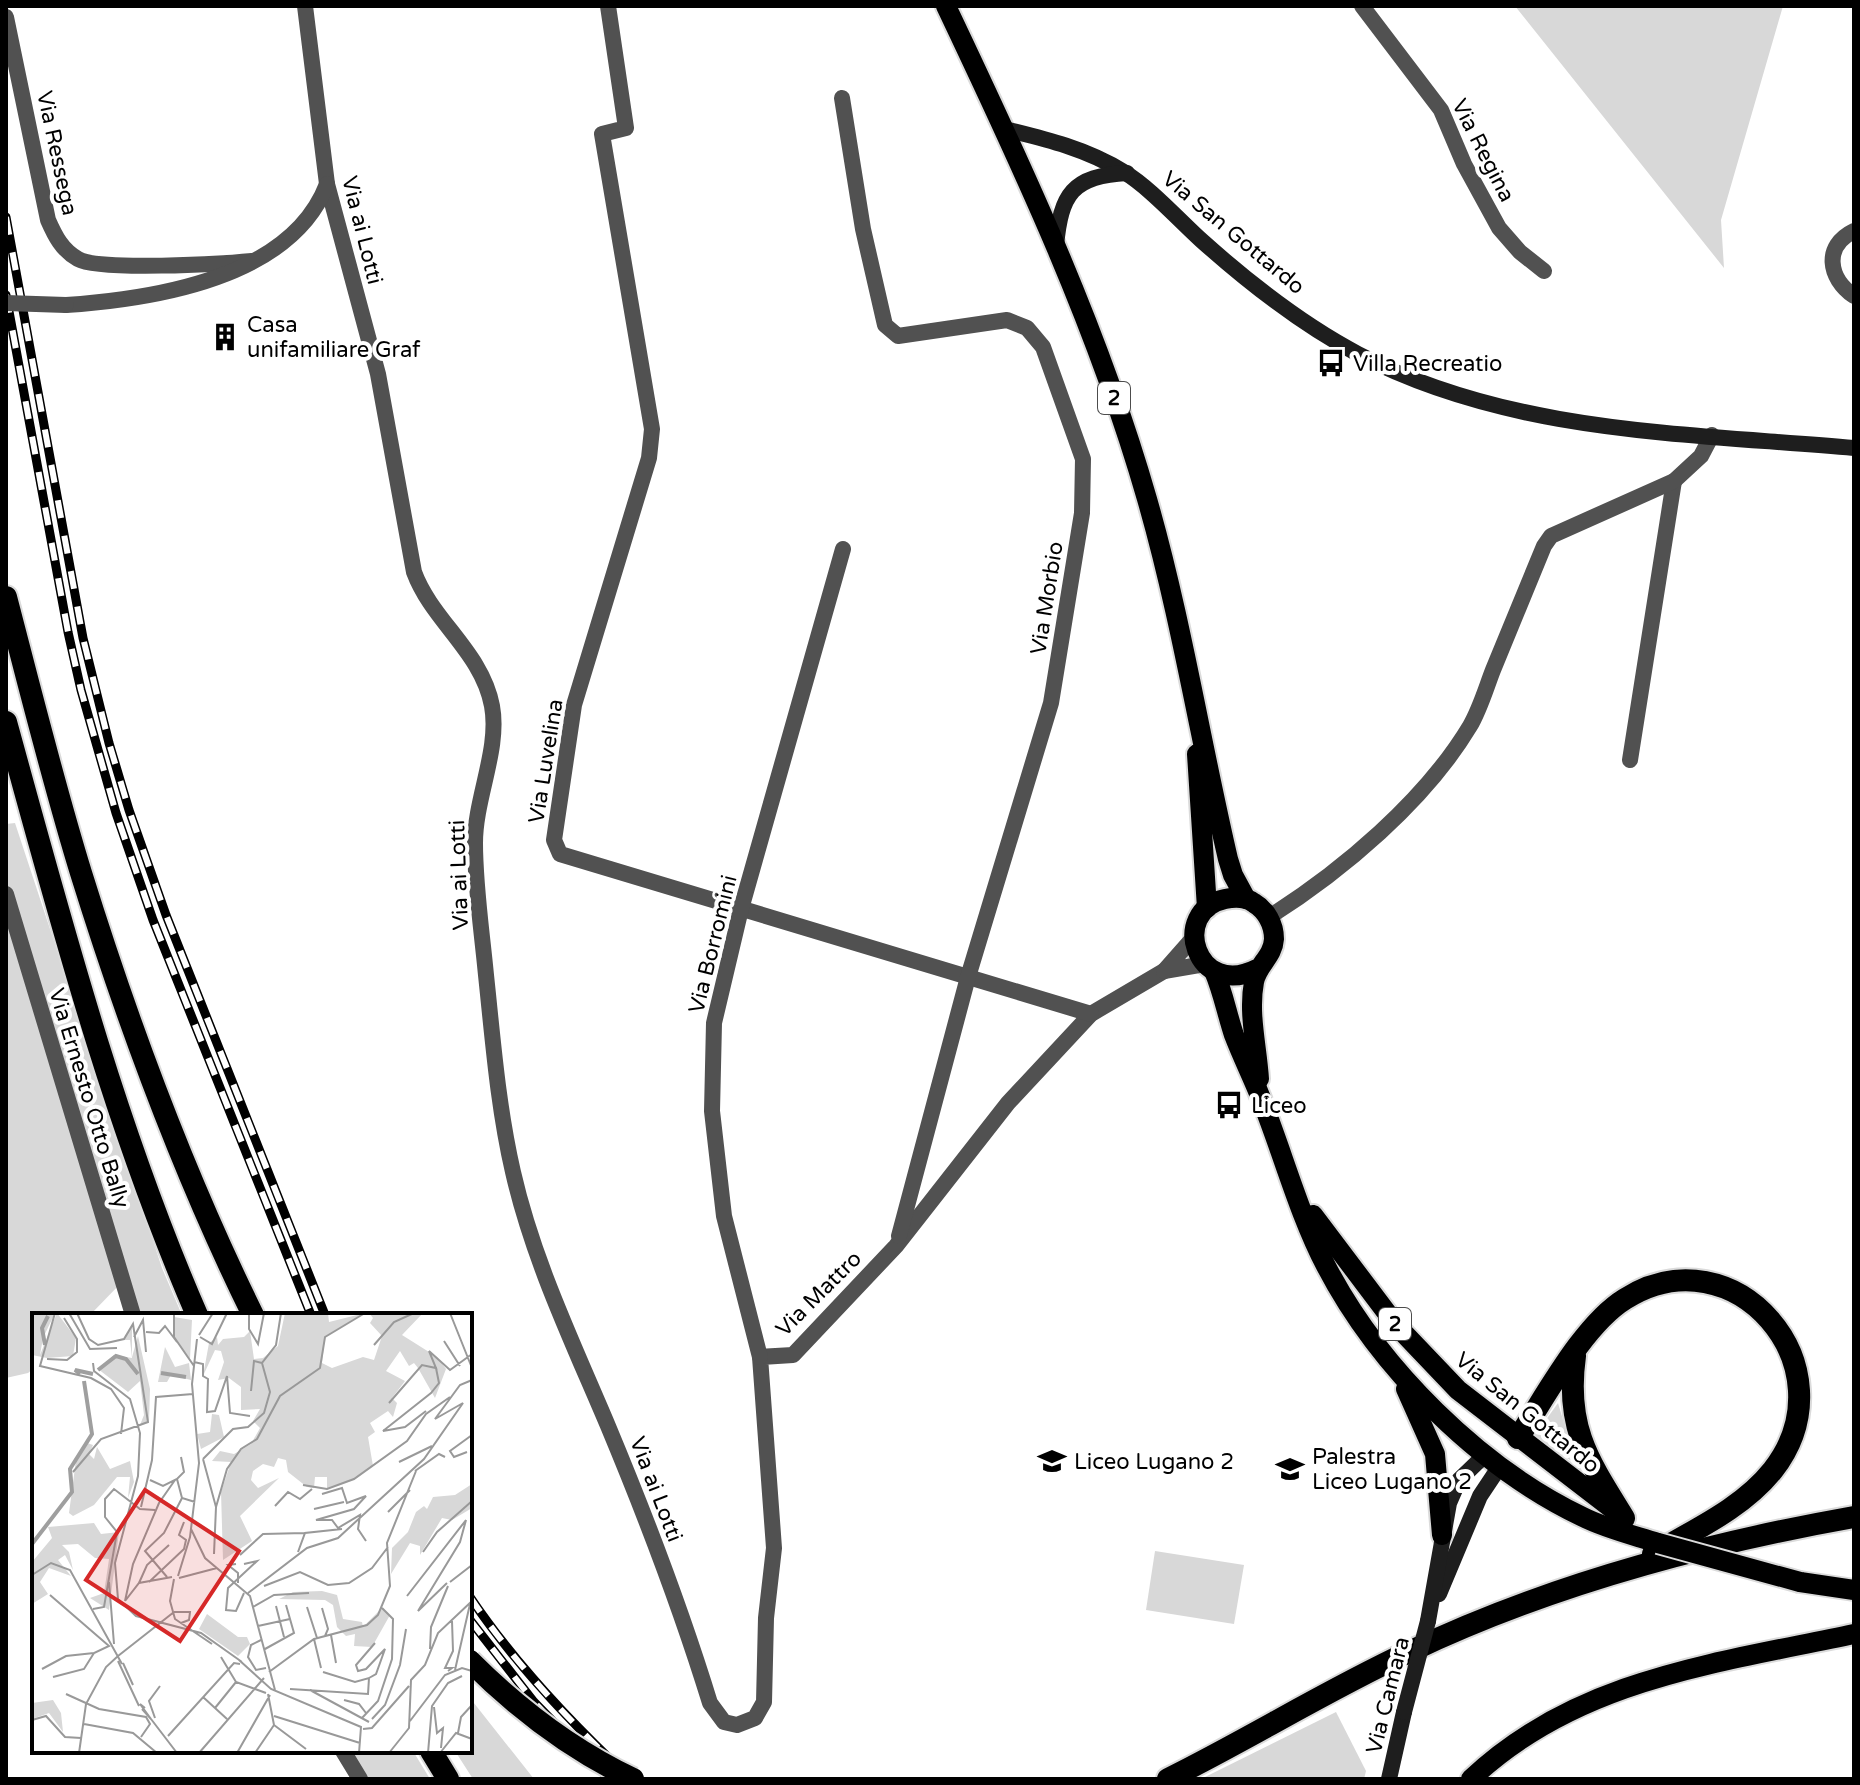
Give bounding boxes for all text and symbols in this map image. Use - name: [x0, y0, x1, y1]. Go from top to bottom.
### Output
- street label: Via Ressega: [31, 89, 83, 218]
- street label: Via Regina: [1446, 95, 1520, 206]
- street label: Via San Gottardo: [1157, 166, 1310, 300]
- street label: Via ai Lotti: [336, 174, 388, 287]
- place label: Casa unifamiliare Graf: [247, 312, 421, 363]
- building icon: Casa unifamiliare Graf: [210, 322, 240, 352]
- bus stop icon: Villa Recreatio: [1316, 348, 1346, 378]
- place label: Villa Recreatio: [1353, 351, 1502, 377]
- road number: 2: [1098, 382, 1130, 414]
- street label: Via Morbio: [1025, 540, 1069, 657]
- street label: Via Luvelina: [523, 697, 569, 825]
- street label: Via ai Lotti: [444, 819, 474, 931]
- street label: Via Borromini: [683, 872, 743, 1016]
- street label: Via Ernesto Otto Bally: [43, 985, 135, 1212]
- bus stop icon: Liceo: [1214, 1090, 1244, 1120]
- place label: Liceo: [1251, 1093, 1307, 1119]
- street label: Via Mattro: [771, 1246, 867, 1342]
- road number: 2: [1379, 1308, 1411, 1340]
- inset map: [32, 1313, 472, 1753]
- street label: Via San Gottardo: [1450, 1347, 1605, 1479]
- street label: Via ai Lotti: [624, 1433, 688, 1546]
- place label: Palestra Liceo Lugano 2: [1312, 1444, 1472, 1495]
- school or university icon: Liceo Lugano 2: [1037, 1446, 1067, 1476]
- place label: Liceo Lugano 2: [1074, 1449, 1234, 1475]
- school or university icon: Palestra Liceo Lugano 2: [1275, 1454, 1305, 1484]
- street label: Via Camara: [1361, 1634, 1415, 1756]

